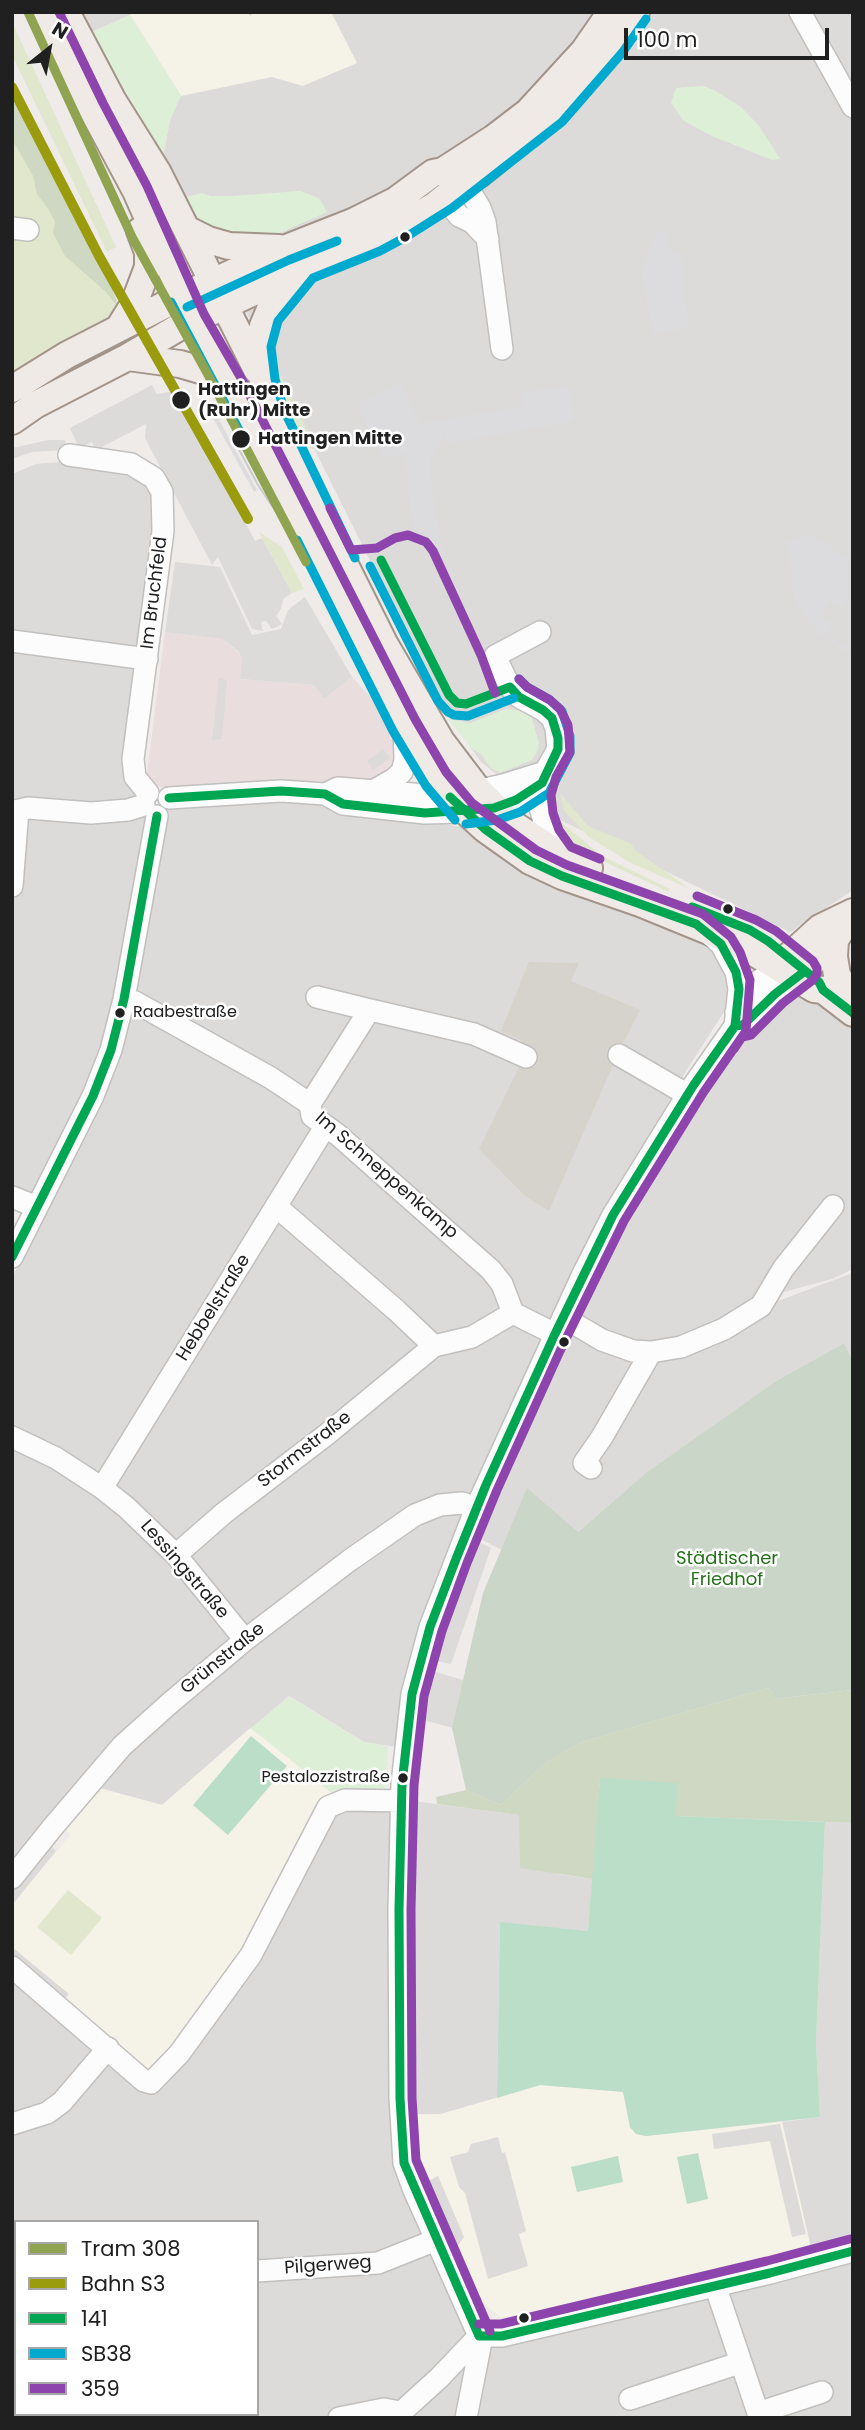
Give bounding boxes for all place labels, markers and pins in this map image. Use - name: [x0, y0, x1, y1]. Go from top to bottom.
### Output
- unlabelled marker: [398, 230, 412, 244]
- place label: Hattingen (Ruhr) Mitte: [198, 379, 310, 422]
- marker: Hattingen (Ruhr) Mitte: [170, 389, 192, 411]
- marker: Hattingen Mitte: [230, 428, 252, 450]
- place label: Hattingen Mitte: [258, 428, 402, 450]
- unlabelled marker: [721, 902, 735, 916]
- place label: Raabestraße: [133, 1003, 237, 1023]
- marker: Raabestraße: [113, 1006, 127, 1020]
- unlabelled marker: [557, 1335, 571, 1349]
- place label: Pestalozzistraße: [261, 1768, 390, 1788]
- marker: Pestalozzistraße: [396, 1771, 410, 1785]
- unlabelled marker: [517, 2311, 531, 2325]

